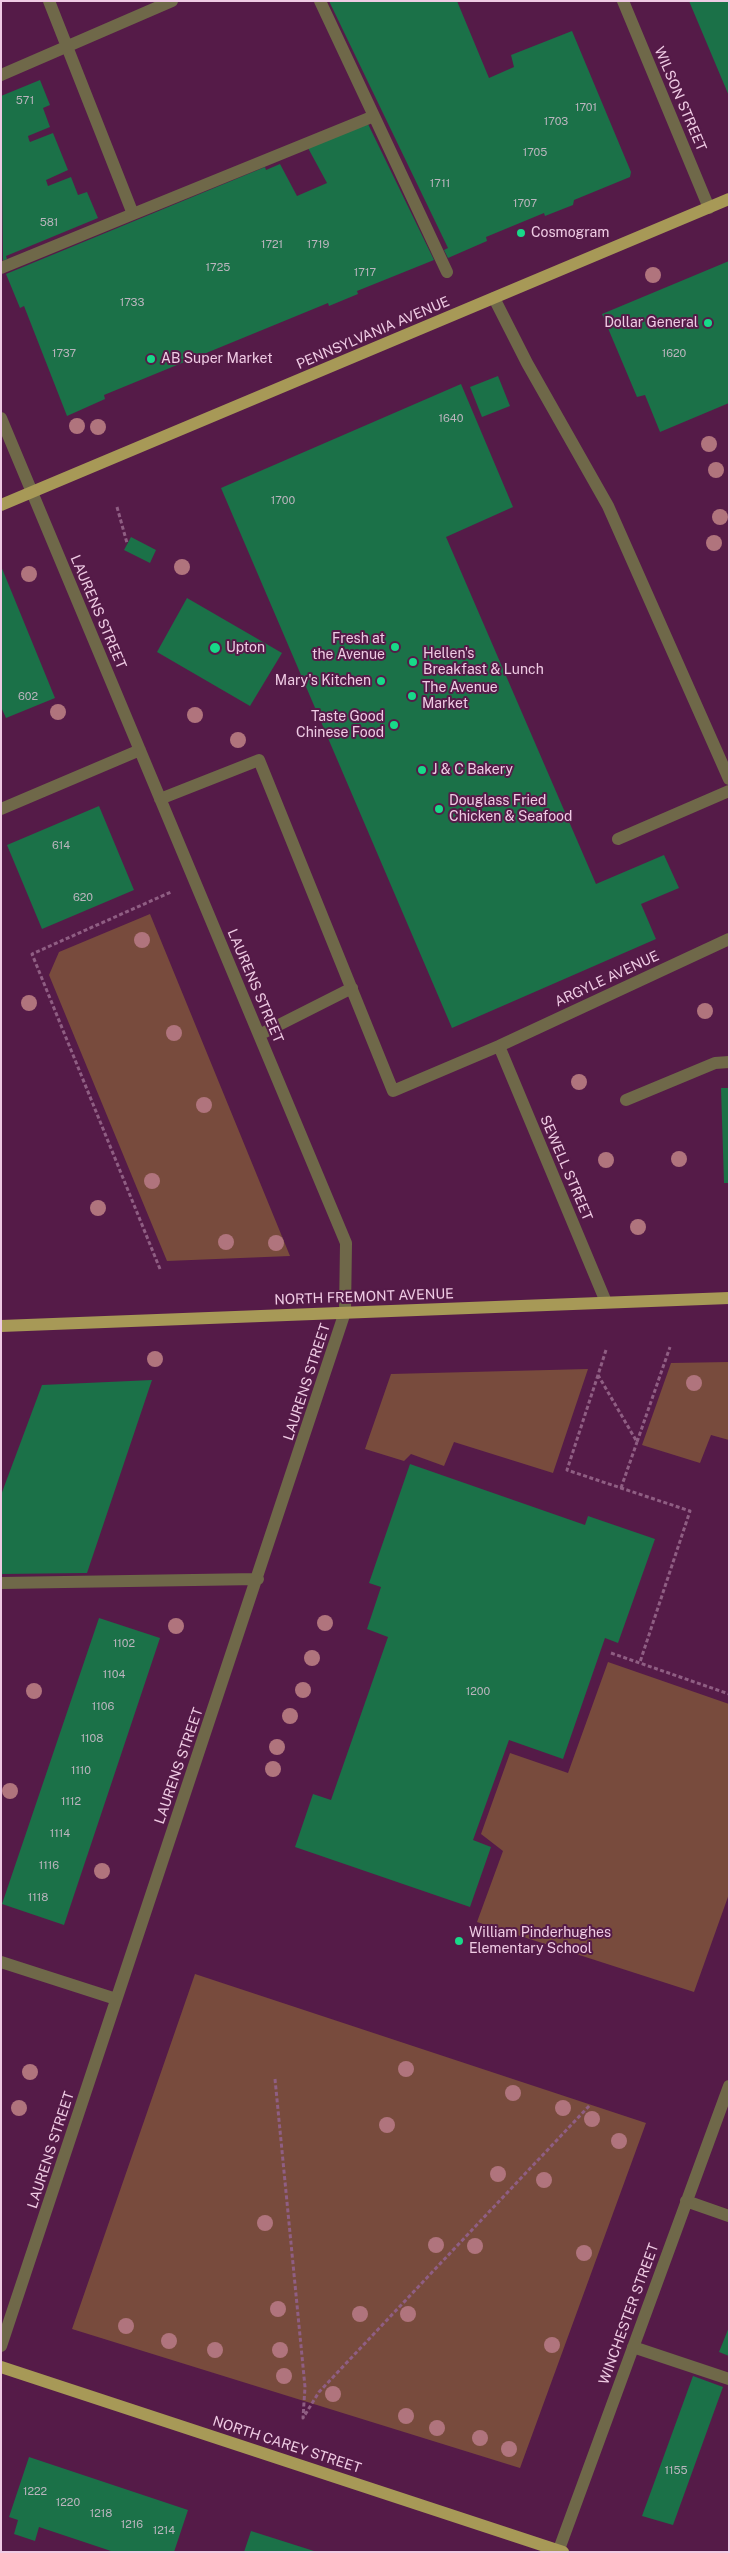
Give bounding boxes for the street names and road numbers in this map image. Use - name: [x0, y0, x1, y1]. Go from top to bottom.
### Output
- street label: WILSON STREET: [650, 44, 710, 154]
- street label: PENNSYLVANIA AVENUE: [294, 293, 452, 373]
- street label: LAURENS STREET: [66, 553, 130, 671]
- street label: LAURENS STREET: [223, 927, 287, 1045]
- street label: ARGYLE AVENUE: [552, 947, 662, 1011]
- street label: SEWELL STREET: [536, 1113, 596, 1223]
- street label: NORTH FREMONT AVENUE: [274, 1285, 454, 1309]
- street label: LAURENS STREET: [280, 1321, 334, 1443]
- street label: LAURENS STREET: [151, 1706, 207, 1826]
- street label: LAURENS STREET: [24, 2089, 78, 2211]
- street label: WINCHESTER STREET: [596, 2241, 662, 2387]
- street label: NORTH CAREY STREET: [211, 2413, 363, 2477]

